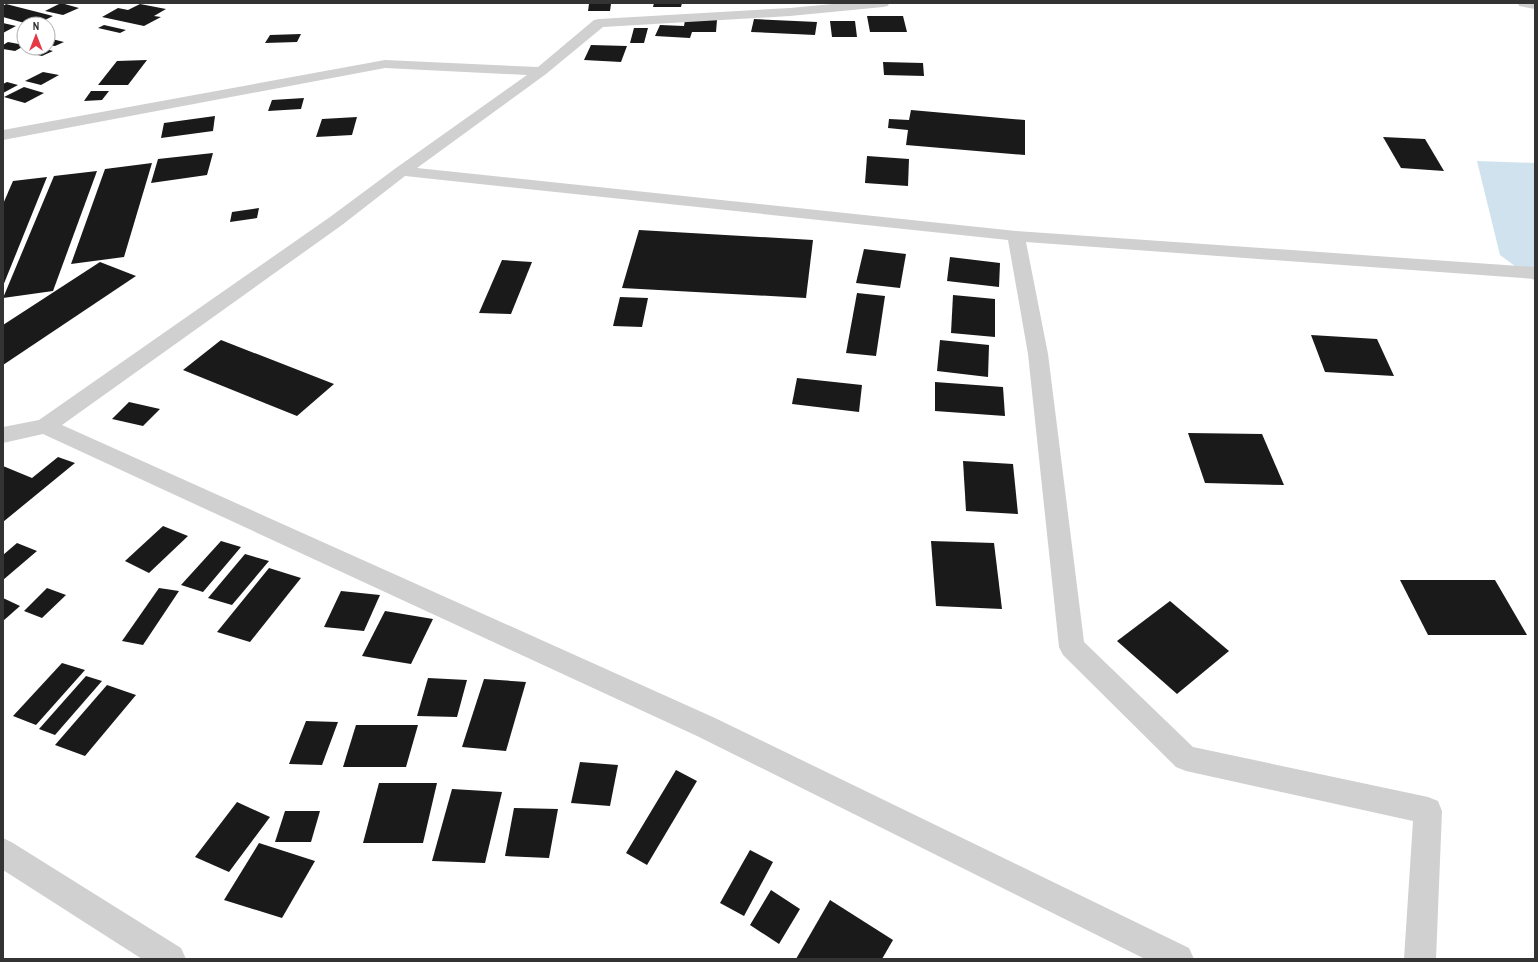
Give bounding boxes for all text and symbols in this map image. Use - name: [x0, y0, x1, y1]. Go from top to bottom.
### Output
- north arrow: [16, 16, 56, 56]
- text: N: [33, 19, 39, 33]

